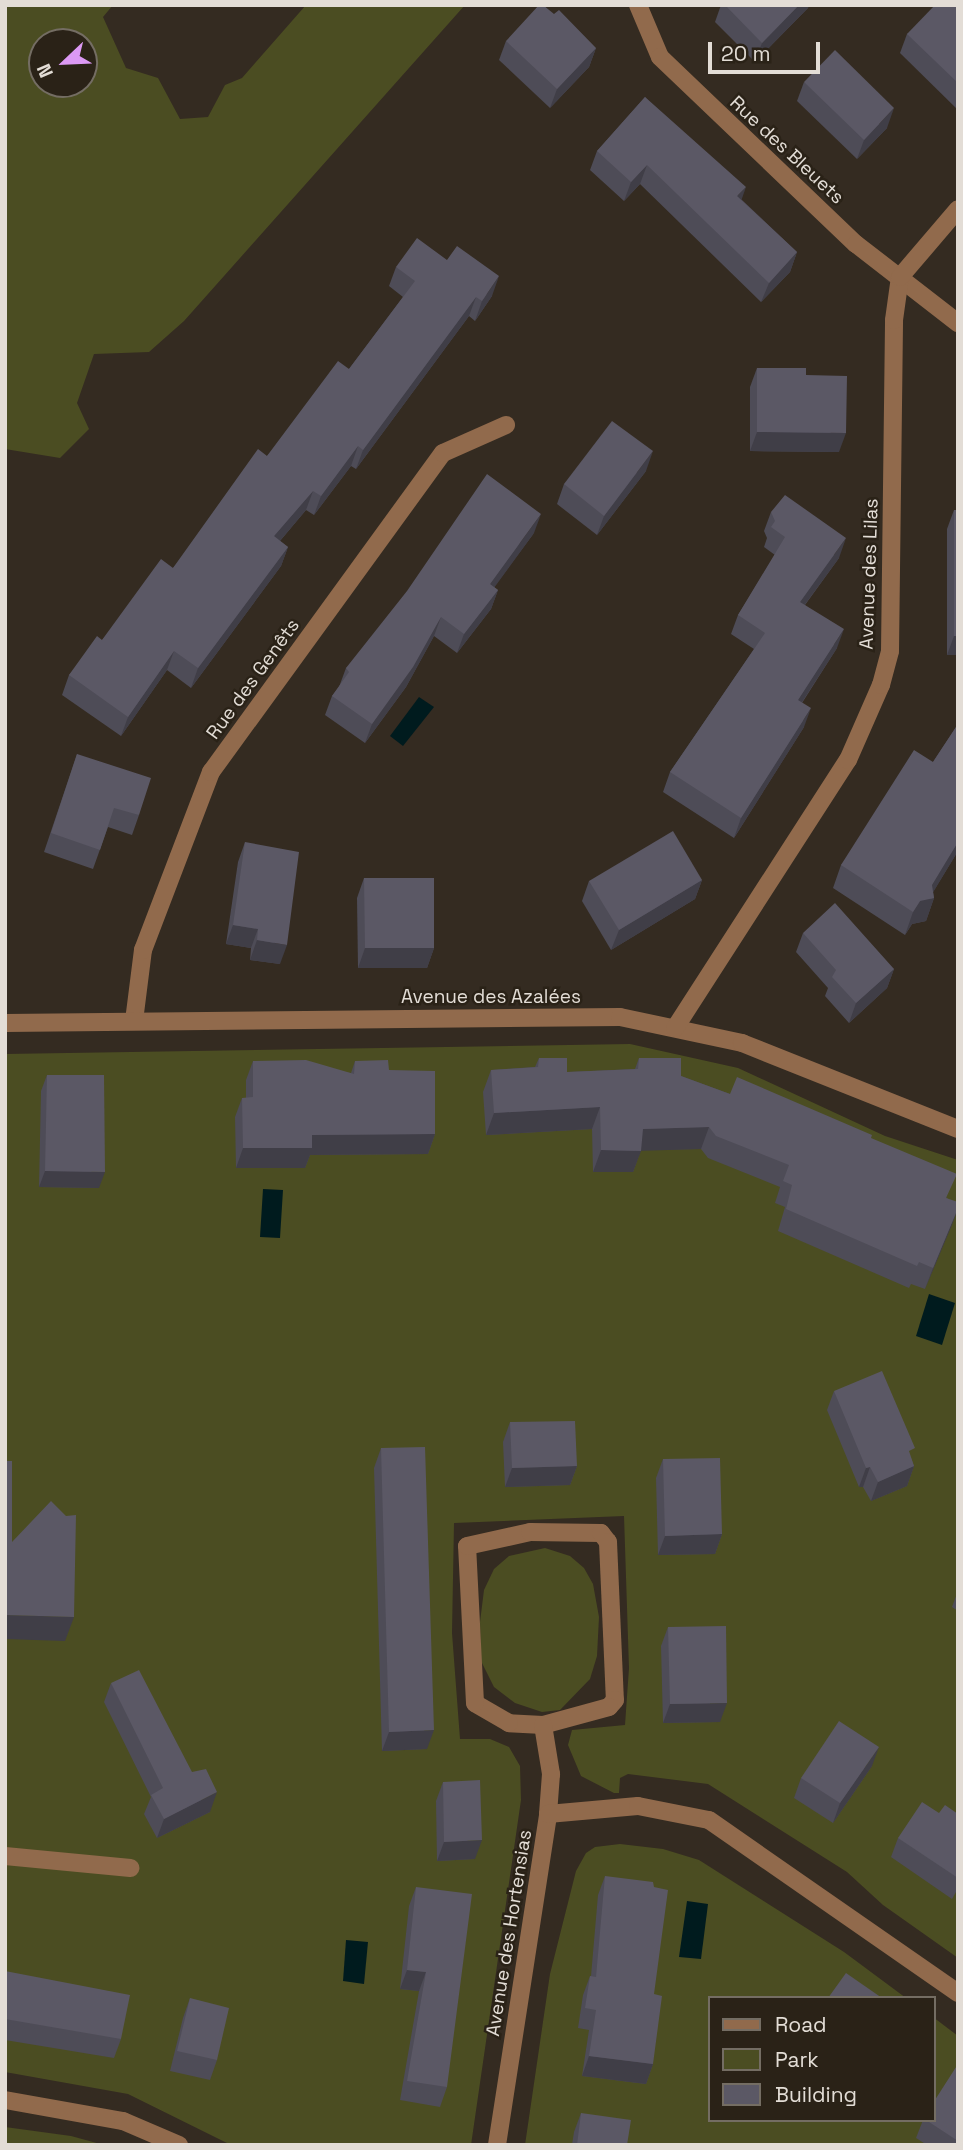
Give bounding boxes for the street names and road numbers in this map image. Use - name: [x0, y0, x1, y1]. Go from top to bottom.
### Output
- street label: Rue des Bleuets: [725, 91, 849, 209]
- street label: Avenue des Lilas: [855, 498, 883, 650]
- street label: Rue des Genêts: [202, 614, 304, 744]
- street label: Avenue des Azalées: [401, 986, 581, 1008]
- street label: Avenue des Hortensias: [481, 1828, 537, 2038]

